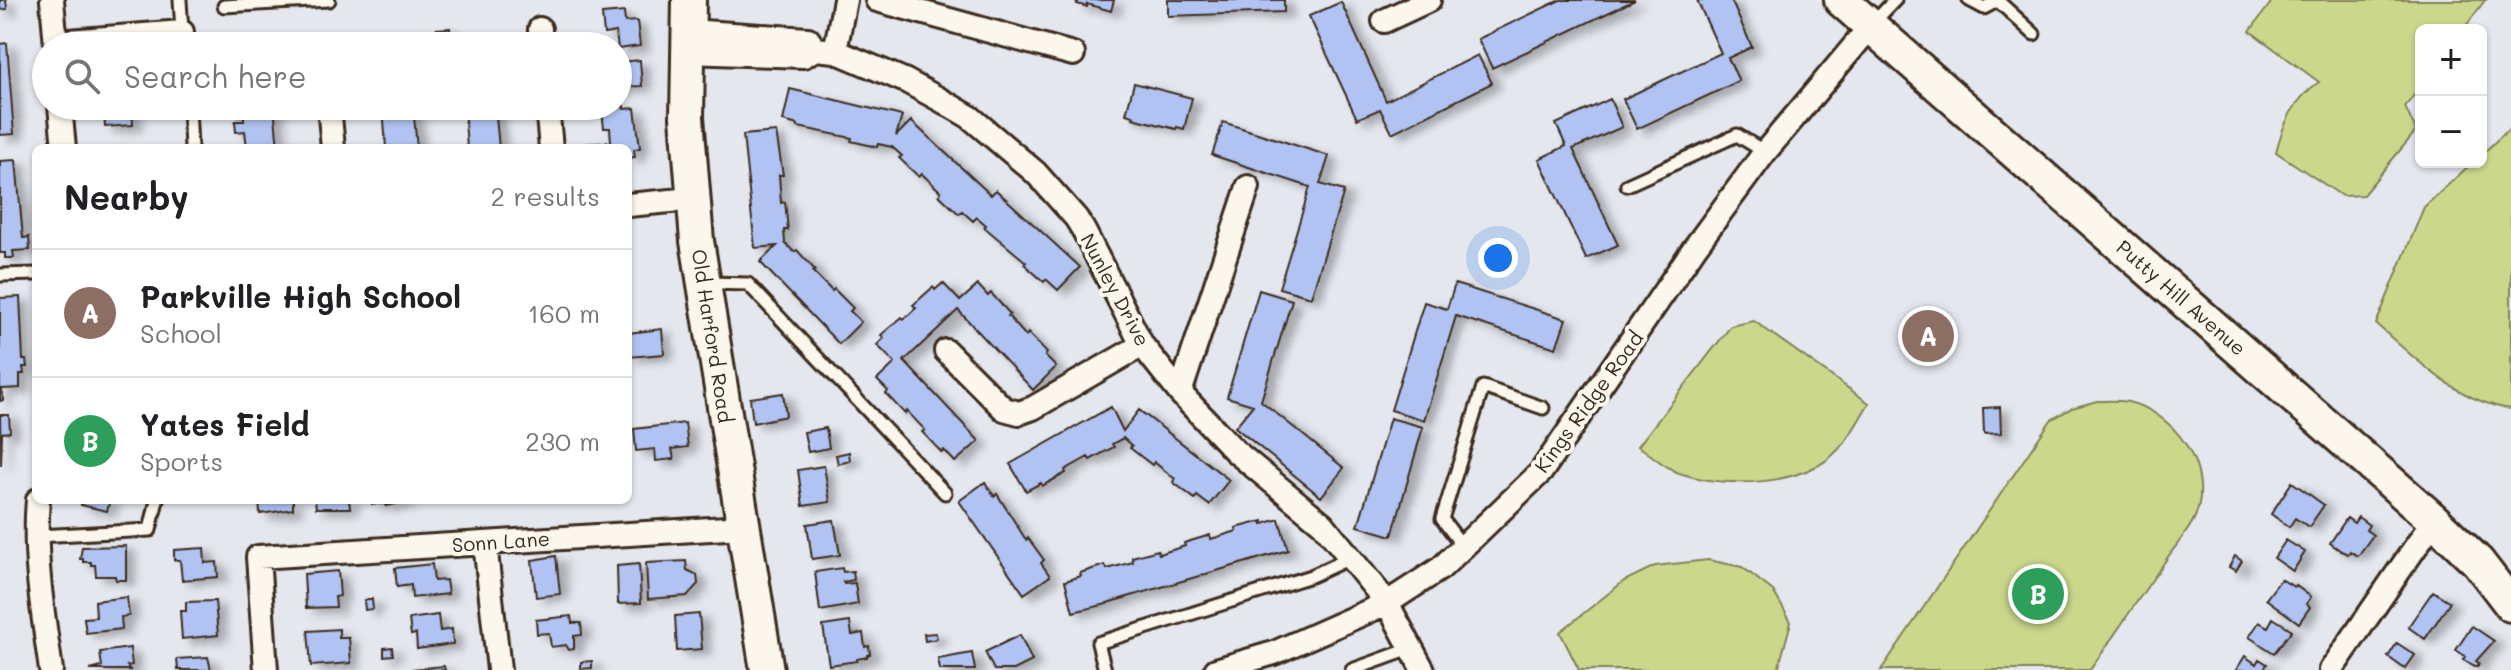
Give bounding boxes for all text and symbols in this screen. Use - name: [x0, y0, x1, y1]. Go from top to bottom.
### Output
- map controls: [2415, 24, 2487, 168]
- button: +: [2415, 24, 2487, 96]
- search box: [32, 32, 632, 120]
- icon: search: [60, 54, 104, 98]
- text: Search here: [124, 56, 307, 96]
- button: −: [2415, 96, 2487, 168]
- text: Nearby: [64, 174, 189, 219]
- text: 2 results: [491, 179, 600, 213]
- street label: Nunley Drive: [1075, 229, 1156, 350]
- street label: Putty Hill Avenue: [2111, 234, 2252, 361]
- your location: [1478, 238, 1518, 278]
- street label: Old Harford Road: [686, 247, 740, 424]
- text: Parkville High School: [140, 276, 461, 316]
- text: A: [81, 296, 99, 330]
- text: 160 m: [528, 296, 600, 330]
- pin: A: [1902, 306, 1954, 366]
- text: School: [140, 316, 222, 350]
- street label: Kings Ridge Road: [1528, 325, 1648, 477]
- text: Yates Field: [140, 404, 310, 444]
- text: B: [81, 424, 99, 458]
- text: 230 m: [525, 424, 600, 458]
- text: Sports: [140, 444, 223, 478]
- street label: Sonn Lane: [451, 525, 551, 557]
- pin: B: [2012, 564, 2064, 624]

